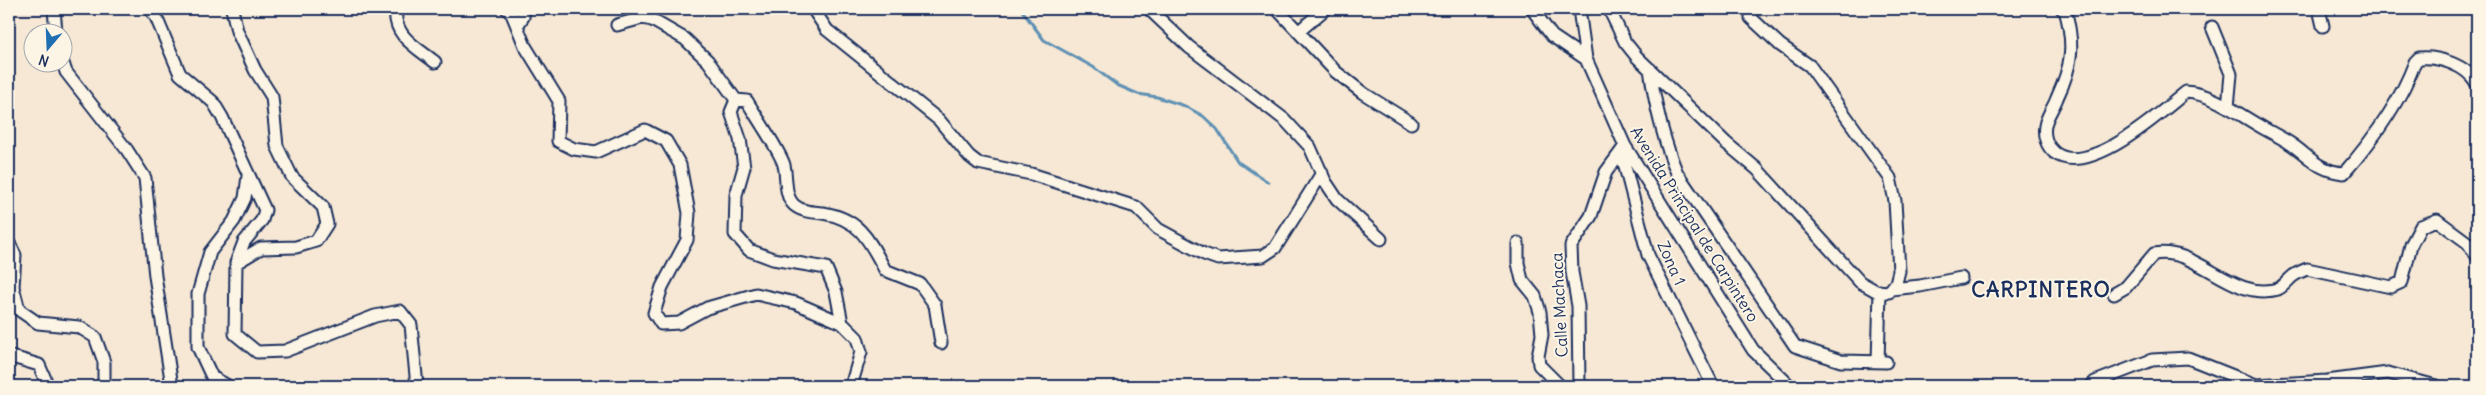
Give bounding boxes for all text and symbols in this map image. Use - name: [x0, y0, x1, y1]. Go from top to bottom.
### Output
- north arrow: [22, 22, 72, 72]
- text: N: [36, 50, 51, 70]
- street label: Avenida Principal de Carpintero: [1626, 122, 1764, 326]
- street label: Zona 1: [1653, 238, 1691, 288]
- street label: Calle Machaca: [1546, 252, 1572, 358]
- district label: CARPINTERO: [1971, 276, 2111, 303]

